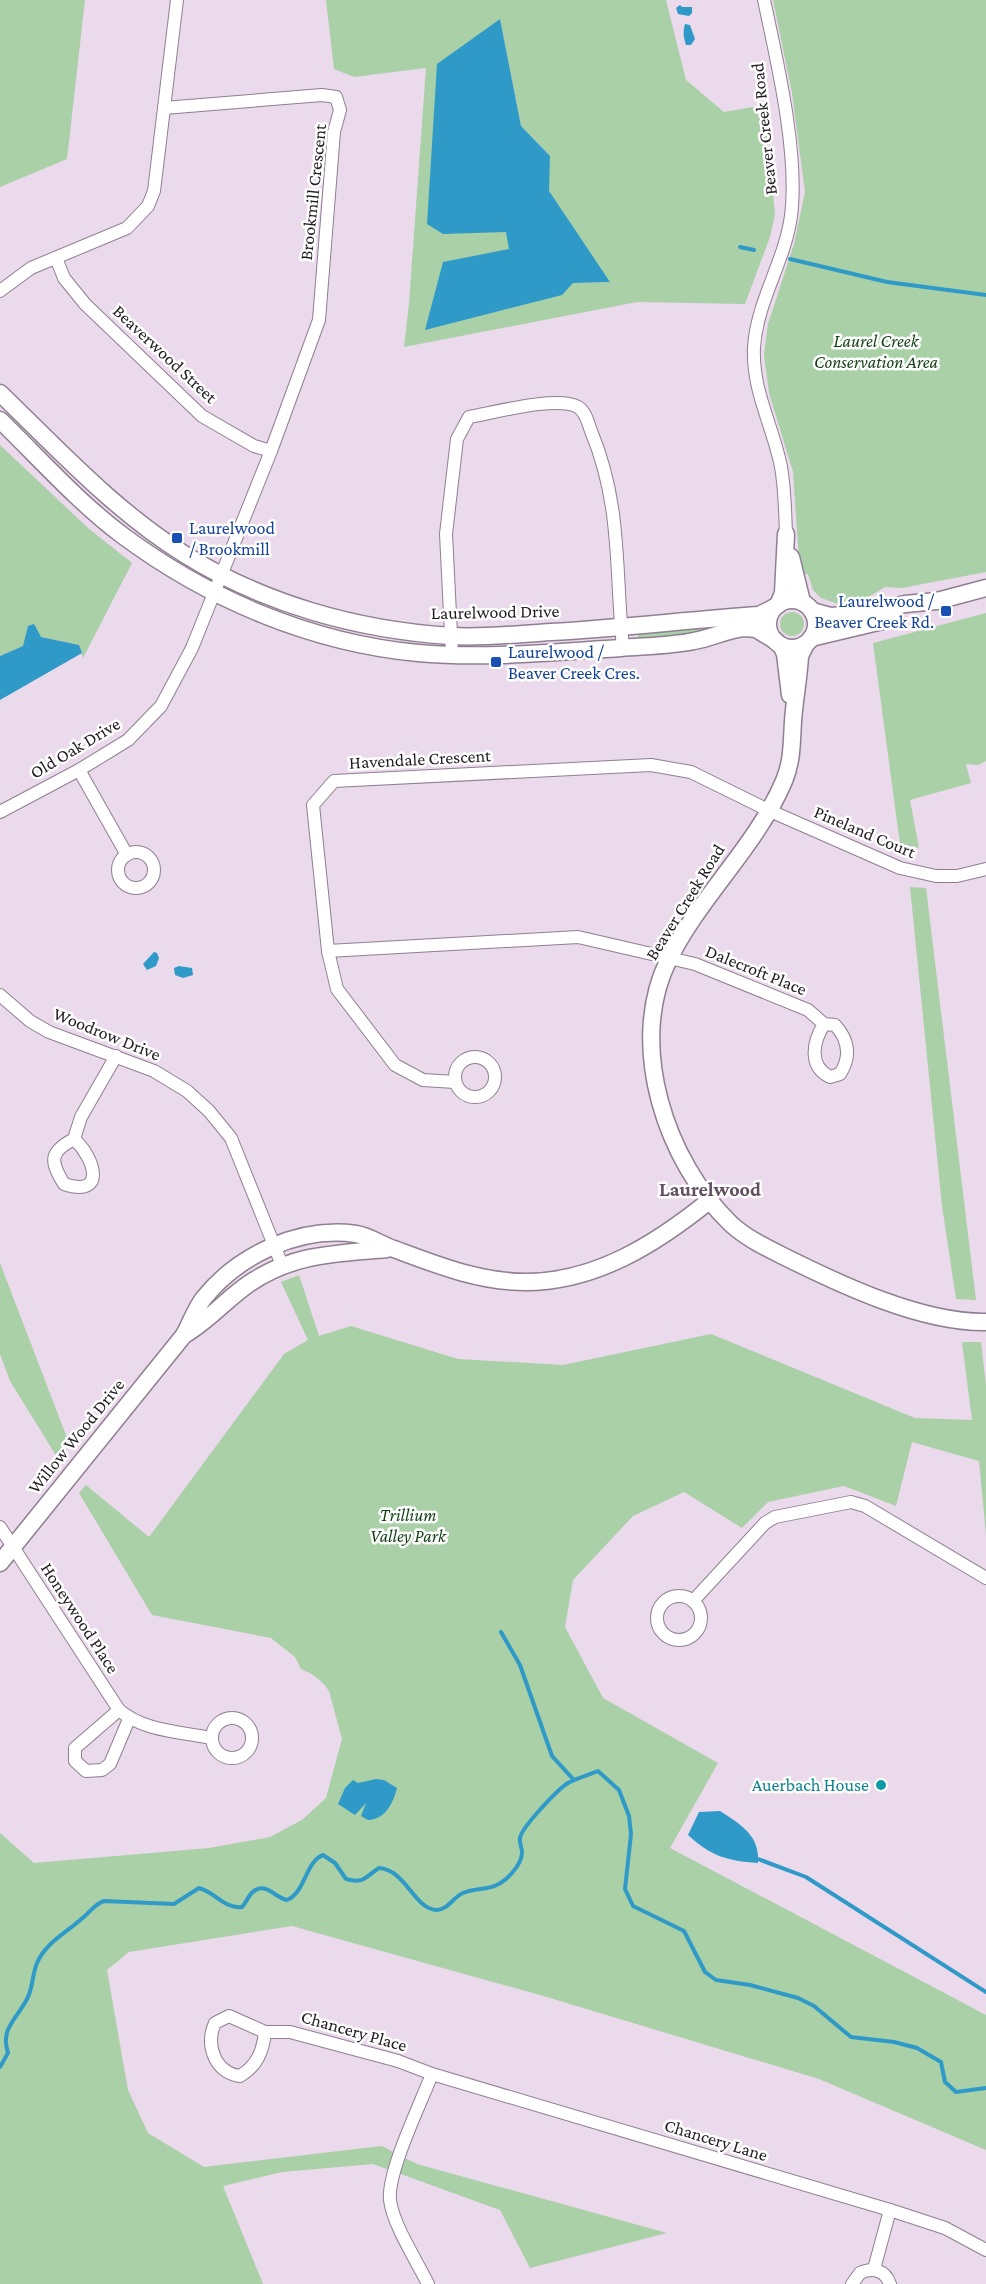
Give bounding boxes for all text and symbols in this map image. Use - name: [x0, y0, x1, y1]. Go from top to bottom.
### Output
- street label: Beaver Creek Road: [747, 61, 781, 196]
- street label: Brookmill Crescent: [296, 122, 330, 261]
- street label: Beaverwood Street: [109, 301, 222, 408]
- park label: Laurel Creek Conservation Area: [814, 331, 939, 372]
- place label: Laurelwood / Brookmill: [189, 518, 275, 559]
- marker: Laurelwood / Brookmill: [170, 531, 184, 545]
- place label: Laurelwood / Beaver Creek Rd.: [814, 591, 935, 632]
- street label: Laurelwood Drive: [431, 601, 559, 623]
- marker: Laurelwood / Beaver Creek Rd.: [939, 604, 953, 618]
- place label: Laurelwood / Beaver Creek Cres.: [508, 642, 640, 683]
- marker: Laurelwood / Beaver Creek Cres.: [489, 655, 503, 669]
- street label: Old Oak Drive: [26, 713, 124, 783]
- street label: Havendale Crescent: [349, 745, 493, 773]
- street label: Pineland Court: [811, 802, 920, 863]
- street label: Beaver Creek Road: [641, 840, 729, 964]
- street label: Dalecroft Place: [702, 941, 810, 999]
- street label: Woodrow Drive: [51, 1003, 164, 1065]
- district label: Laurelwood: [659, 1178, 761, 1200]
- street label: Willow Wood Drive: [24, 1375, 128, 1497]
- park label: Trillium Valley Park: [370, 1505, 447, 1546]
- street label: Honeywood Place: [37, 1559, 123, 1677]
- place label: Auerbach House: [752, 1775, 869, 1795]
- marker: Auerbach House: [874, 1778, 888, 1792]
- street label: Chancery Place: [299, 2006, 409, 2056]
- street label: Chancery Lane: [662, 2115, 770, 2165]

